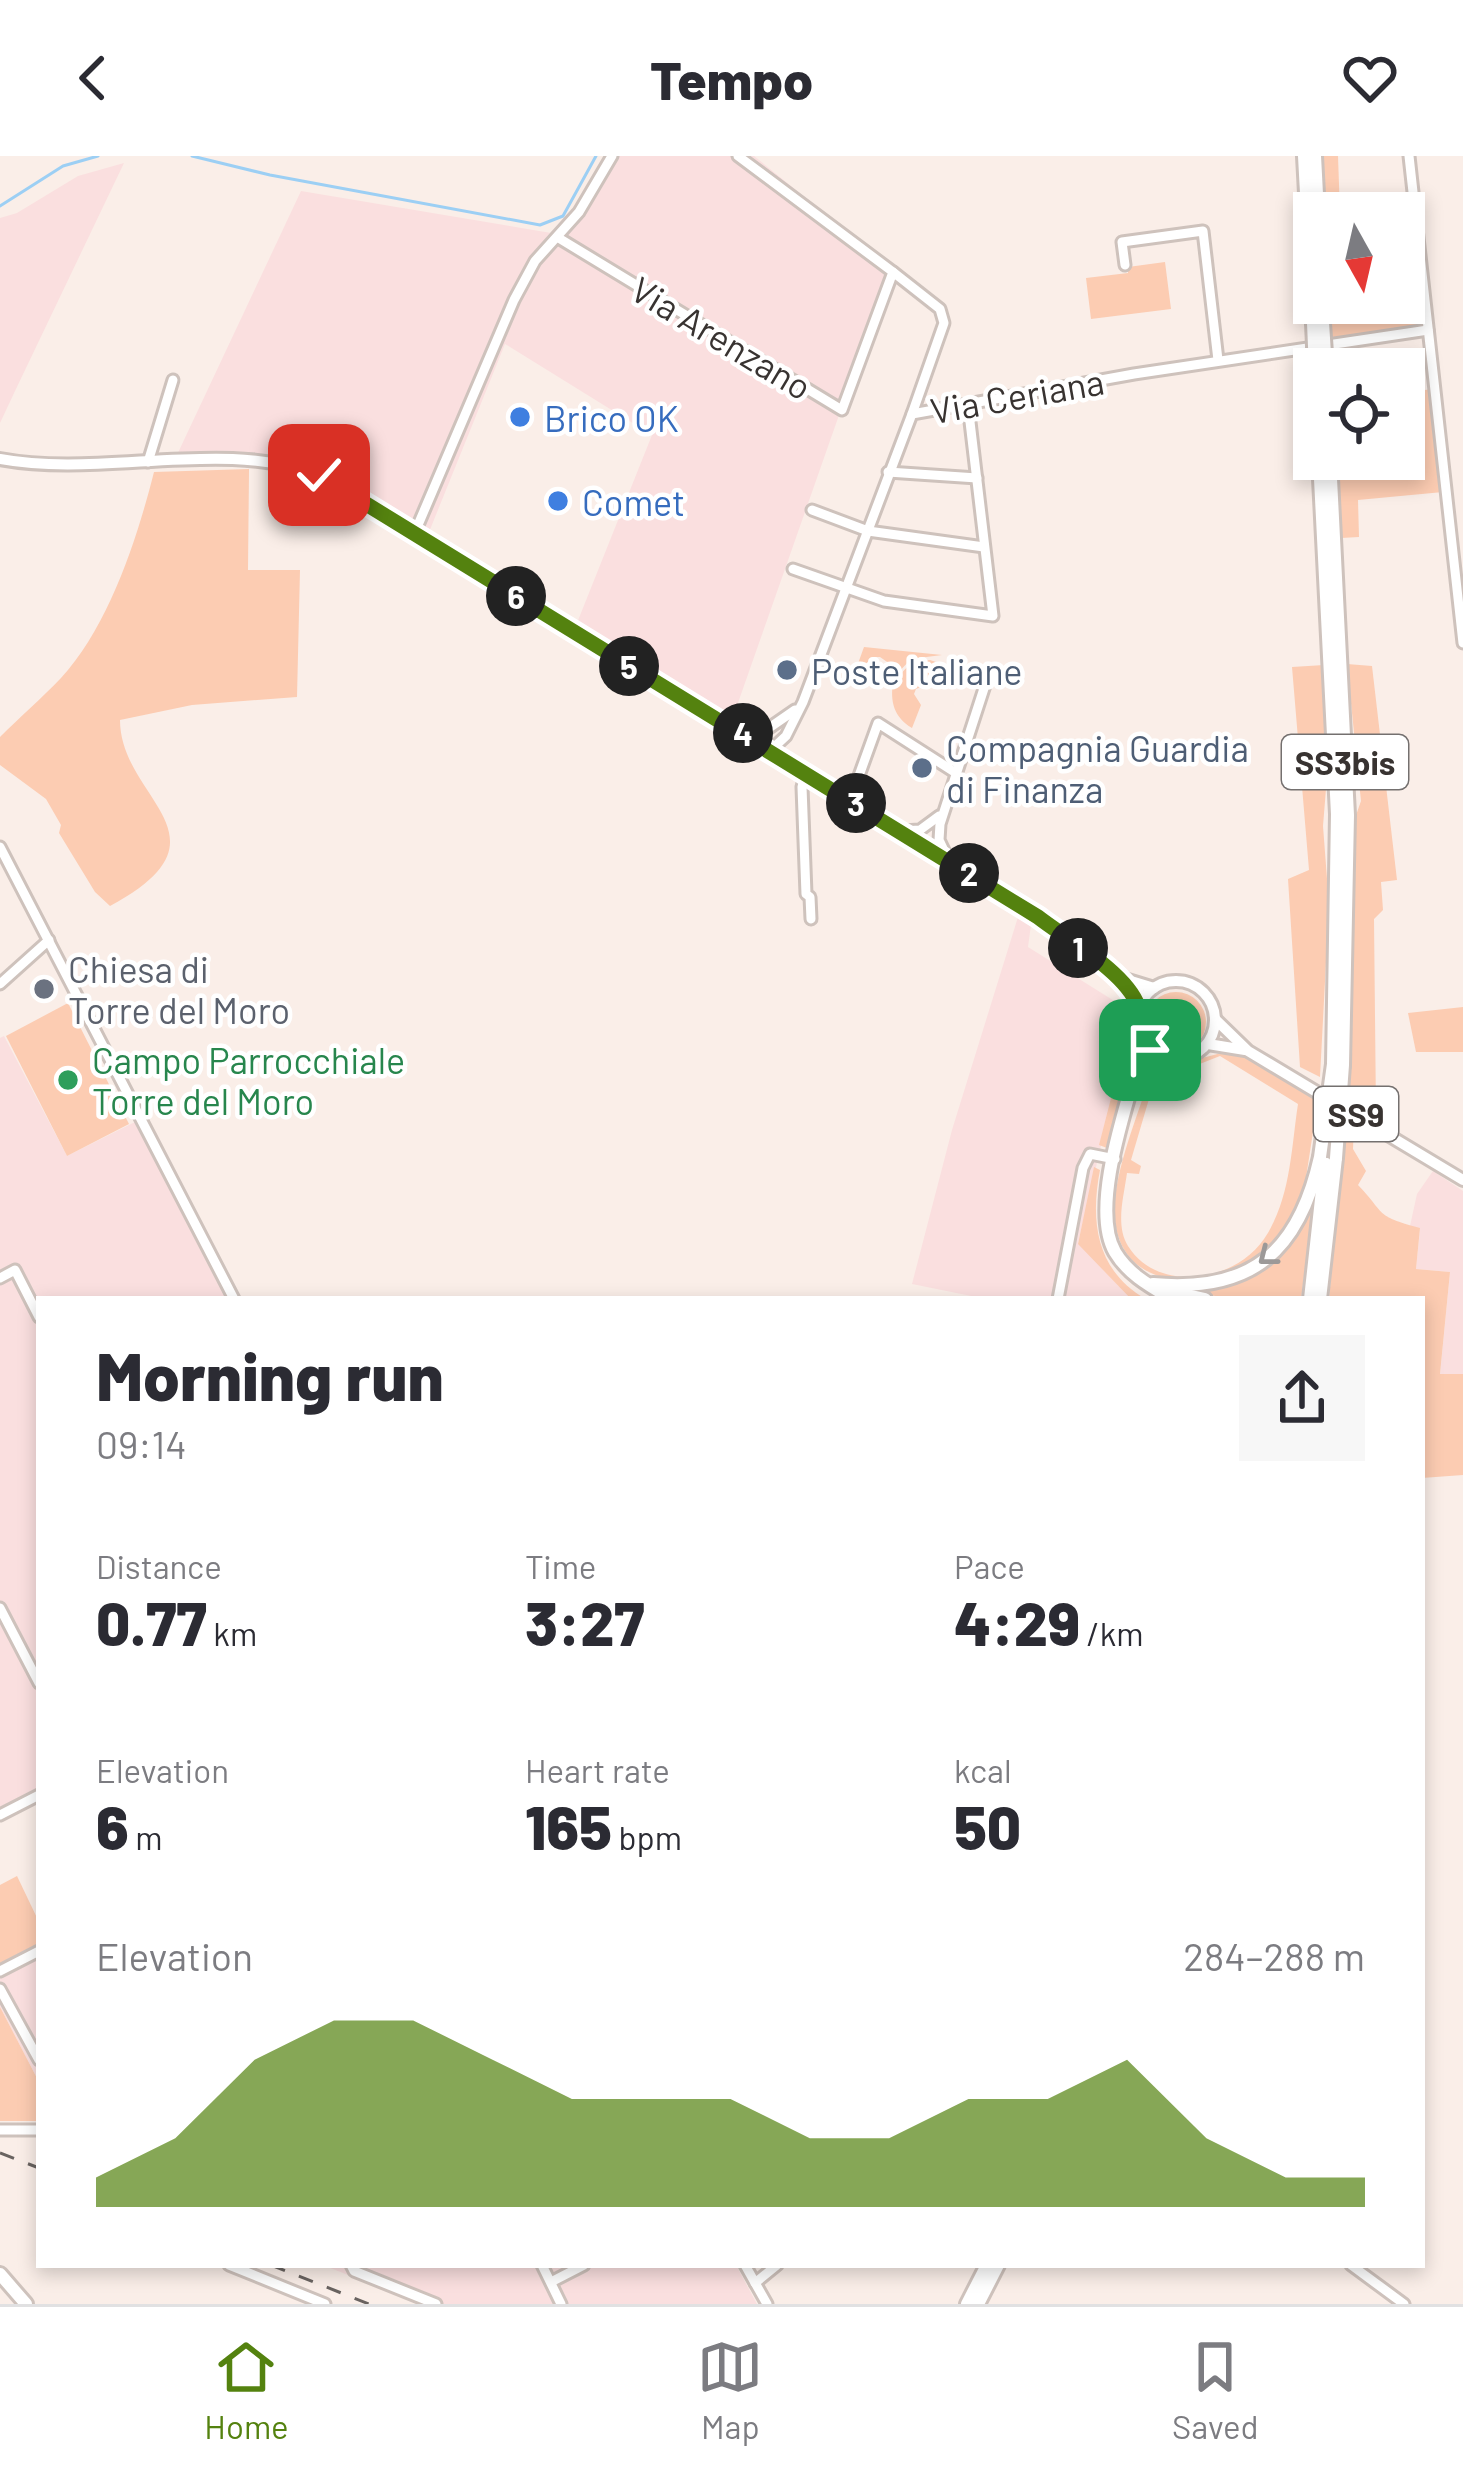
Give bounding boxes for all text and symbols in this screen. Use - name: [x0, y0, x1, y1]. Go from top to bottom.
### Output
- icon: back: [60, 45, 126, 111]
- icon: heart: [1337, 45, 1403, 111]
- text: Tempo: [650, 46, 813, 111]
- north arrow: [1293, 192, 1425, 324]
- map controls: [1293, 192, 1425, 480]
- street label: Via Arenzano: [624, 266, 820, 408]
- button: locate: [1293, 348, 1425, 480]
- street label: Via Ceriana: [927, 359, 1107, 431]
- place label: Brico OK: [544, 396, 679, 439]
- marker: Brico OK: [507, 404, 533, 430]
- pin: [268, 424, 370, 526]
- icon: check: [286, 442, 352, 508]
- place label: Comet: [582, 480, 685, 523]
- marker: Comet: [545, 488, 571, 514]
- pin: 6: [486, 566, 546, 626]
- text: 6: [507, 576, 525, 616]
- pin: 5: [599, 636, 659, 696]
- text: 5: [620, 646, 638, 686]
- place label: Poste Italiane: [811, 649, 1023, 692]
- marker: Poste Italiane: [774, 657, 800, 683]
- pin: 4: [713, 703, 773, 763]
- text: 4: [733, 713, 753, 753]
- place label: Compagnia Guardia di Finanza: [946, 726, 1249, 810]
- road number: SS3bis: [1282, 735, 1408, 789]
- marker: Compagnia Guardia di Finanza: [909, 755, 935, 781]
- pin: 3: [826, 773, 886, 833]
- text: 3: [847, 783, 865, 823]
- pin: 2: [939, 843, 999, 903]
- text: 2: [960, 853, 978, 893]
- pin: 1: [1048, 918, 1108, 978]
- text: 1: [1072, 928, 1084, 968]
- place label: Chiesa di Torre del Moro: [68, 947, 290, 1031]
- marker: Chiesa di Torre del Moro: [31, 976, 57, 1002]
- pin: [1099, 999, 1201, 1101]
- icon: arrive: [1117, 1017, 1183, 1083]
- place label: Campo Parrocchiale Torre del Moro: [92, 1038, 405, 1122]
- marker: Campo Parrocchiale Torre del Moro: [55, 1067, 81, 1093]
- road number: SS9: [1314, 1087, 1398, 1141]
- one-way arrow: [1259, 1243, 1281, 1264]
- text: Morning run: [96, 1335, 444, 1414]
- button: share: [1239, 1335, 1365, 1461]
- text: 09:14: [96, 1420, 187, 1467]
- text: Distance: [96, 1546, 222, 1586]
- text: Time: [525, 1546, 596, 1586]
- text: Pace: [954, 1546, 1025, 1586]
- text: 0.77: [96, 1586, 207, 1658]
- text: 3:27: [525, 1586, 645, 1658]
- text: 4:29: [954, 1586, 1080, 1658]
- text: km: [207, 1613, 257, 1653]
- text: /km: [1080, 1613, 1144, 1653]
- text: Elevation: [96, 1750, 229, 1790]
- text: Heart rate: [525, 1750, 670, 1790]
- text: kcal: [954, 1750, 1012, 1790]
- text: 6: [96, 1790, 129, 1862]
- text: 165: [525, 1790, 612, 1862]
- text: 50: [954, 1790, 1021, 1862]
- text: m: [129, 1817, 163, 1857]
- text: bpm: [612, 1817, 682, 1857]
- text: Elevation: [96, 1932, 253, 1979]
- text: 284–288 m: [1183, 1932, 1365, 1979]
- tab: Home: [204, 2334, 289, 2446]
- tab: Map: [697, 2334, 763, 2446]
- tab: Saved: [1172, 2334, 1259, 2446]

